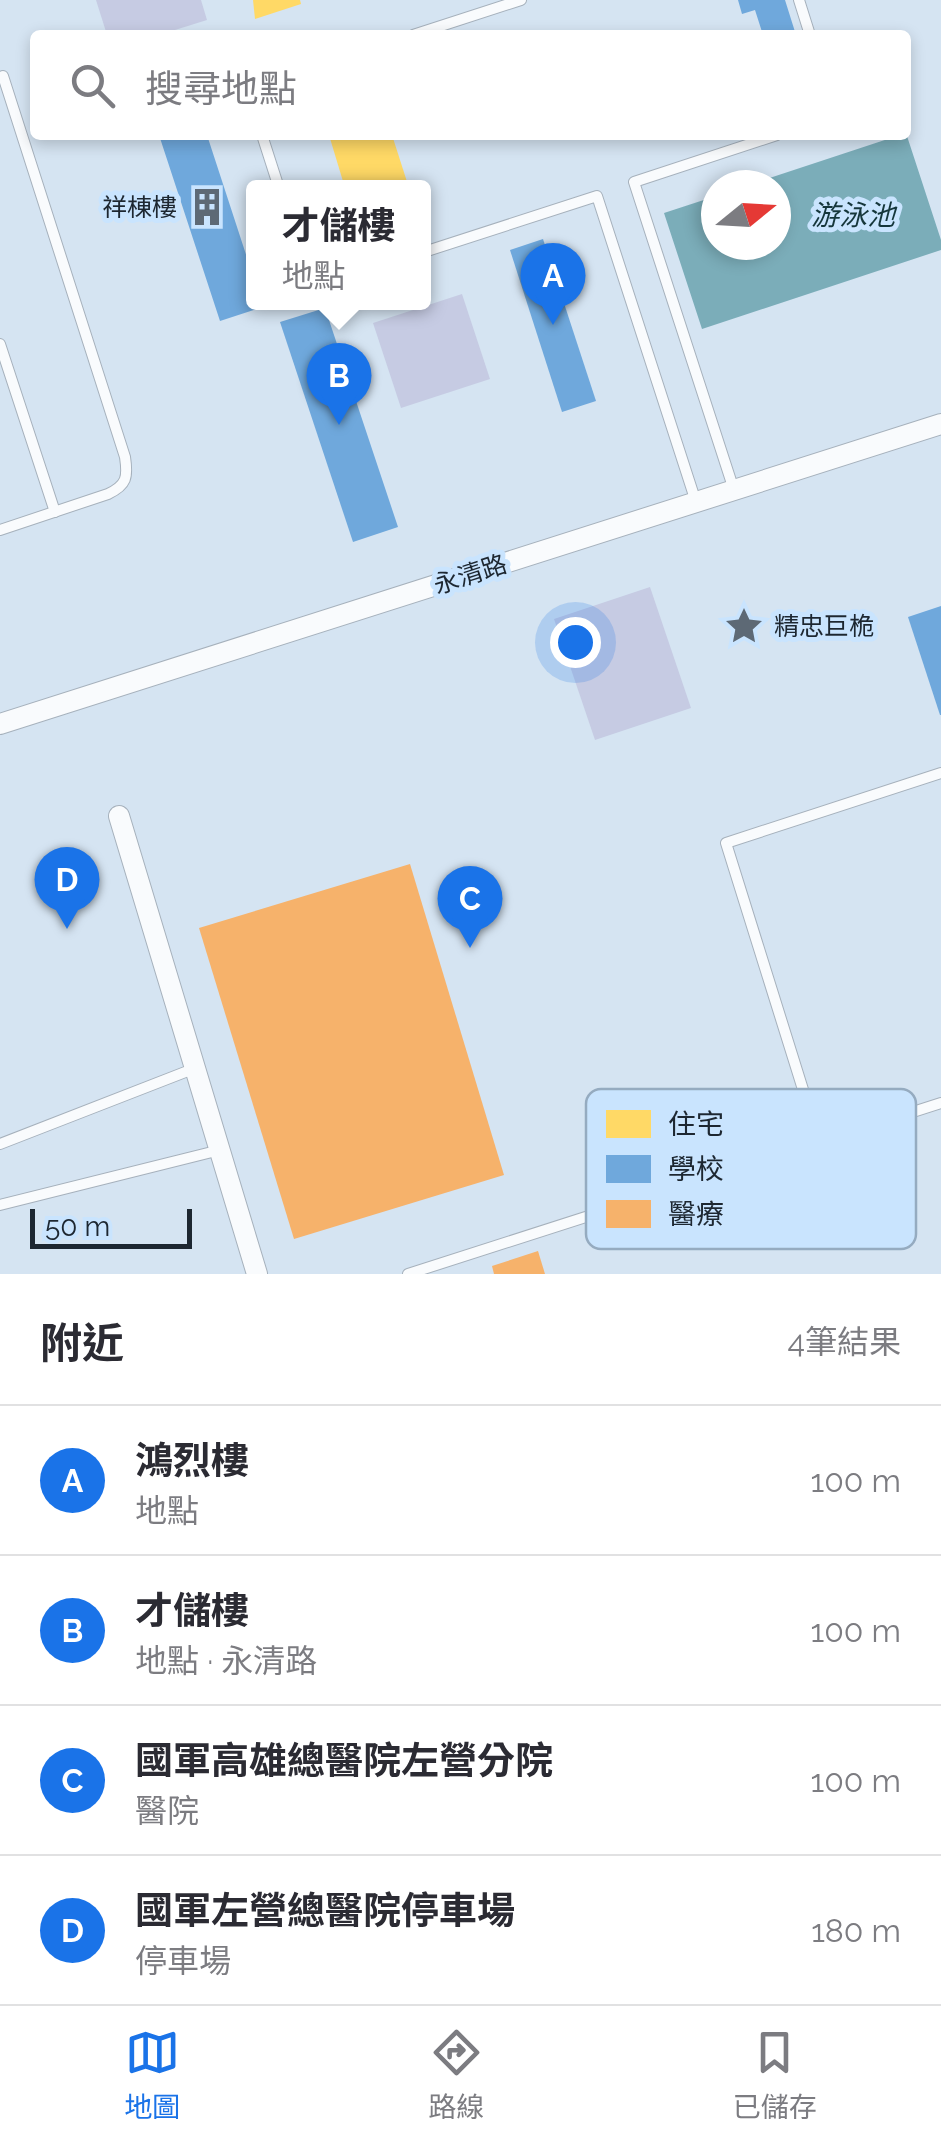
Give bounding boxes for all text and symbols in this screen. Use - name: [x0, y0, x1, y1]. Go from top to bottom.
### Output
- search box: [30, 30, 911, 140]
- icon: search: [65, 58, 120, 113]
- text: 搜尋地點: [145, 66, 297, 111]
- north arrow: [701, 170, 791, 260]
- popup: [246, 180, 431, 310]
- building icon: 祥棟樓: [186, 186, 228, 228]
- place label: 祥棟樓: [102, 192, 177, 222]
- water label: 游泳池: [811, 199, 898, 232]
- text: 才儲樓: [281, 203, 396, 248]
- pin: A: [520, 242, 586, 325]
- text: 地點: [281, 257, 346, 294]
- pin: B: [306, 342, 372, 425]
- street label: 永清路: [430, 548, 510, 600]
- place icon: 精忠巨桅: [723, 605, 765, 647]
- place label: 精忠巨桅: [774, 611, 874, 641]
- your location: [550, 617, 601, 668]
- pin: D: [34, 846, 100, 929]
- pin: C: [438, 866, 502, 948]
- legend: [586, 1089, 916, 1249]
- text: 住宅: [668, 1108, 724, 1141]
- text: 學校: [668, 1153, 724, 1186]
- text: 醫療: [668, 1198, 724, 1231]
- scale bar: [30, 1204, 192, 1248]
- text: 50 m: [45, 1210, 110, 1243]
- text: 附近: [40, 1319, 124, 1368]
- text: 4筆結果: [788, 1323, 901, 1360]
- text: 鴻烈樓: [135, 1438, 249, 1483]
- text: A: [62, 1462, 83, 1499]
- text: 100 m: [811, 1462, 901, 1499]
- text: 地點: [135, 1492, 199, 1529]
- text: 才儲樓: [135, 1588, 249, 1633]
- text: B: [62, 1612, 83, 1649]
- text: 100 m: [811, 1612, 901, 1649]
- text: 地點 · 永清路: [135, 1642, 317, 1679]
- text: 國軍高雄總醫院左營分院: [135, 1738, 553, 1783]
- text: C: [62, 1762, 83, 1799]
- text: 100 m: [811, 1762, 901, 1799]
- text: 醫院: [135, 1792, 199, 1829]
- text: 國軍左營總醫院停車場: [135, 1888, 515, 1933]
- text: D: [61, 1912, 84, 1949]
- text: 180 m: [811, 1912, 901, 1949]
- text: 停車場: [135, 1942, 231, 1979]
- tab: 地圖: [124, 2025, 180, 2125]
- tab: 路線: [428, 2025, 485, 2125]
- tab: 已儲存: [733, 2025, 817, 2125]

